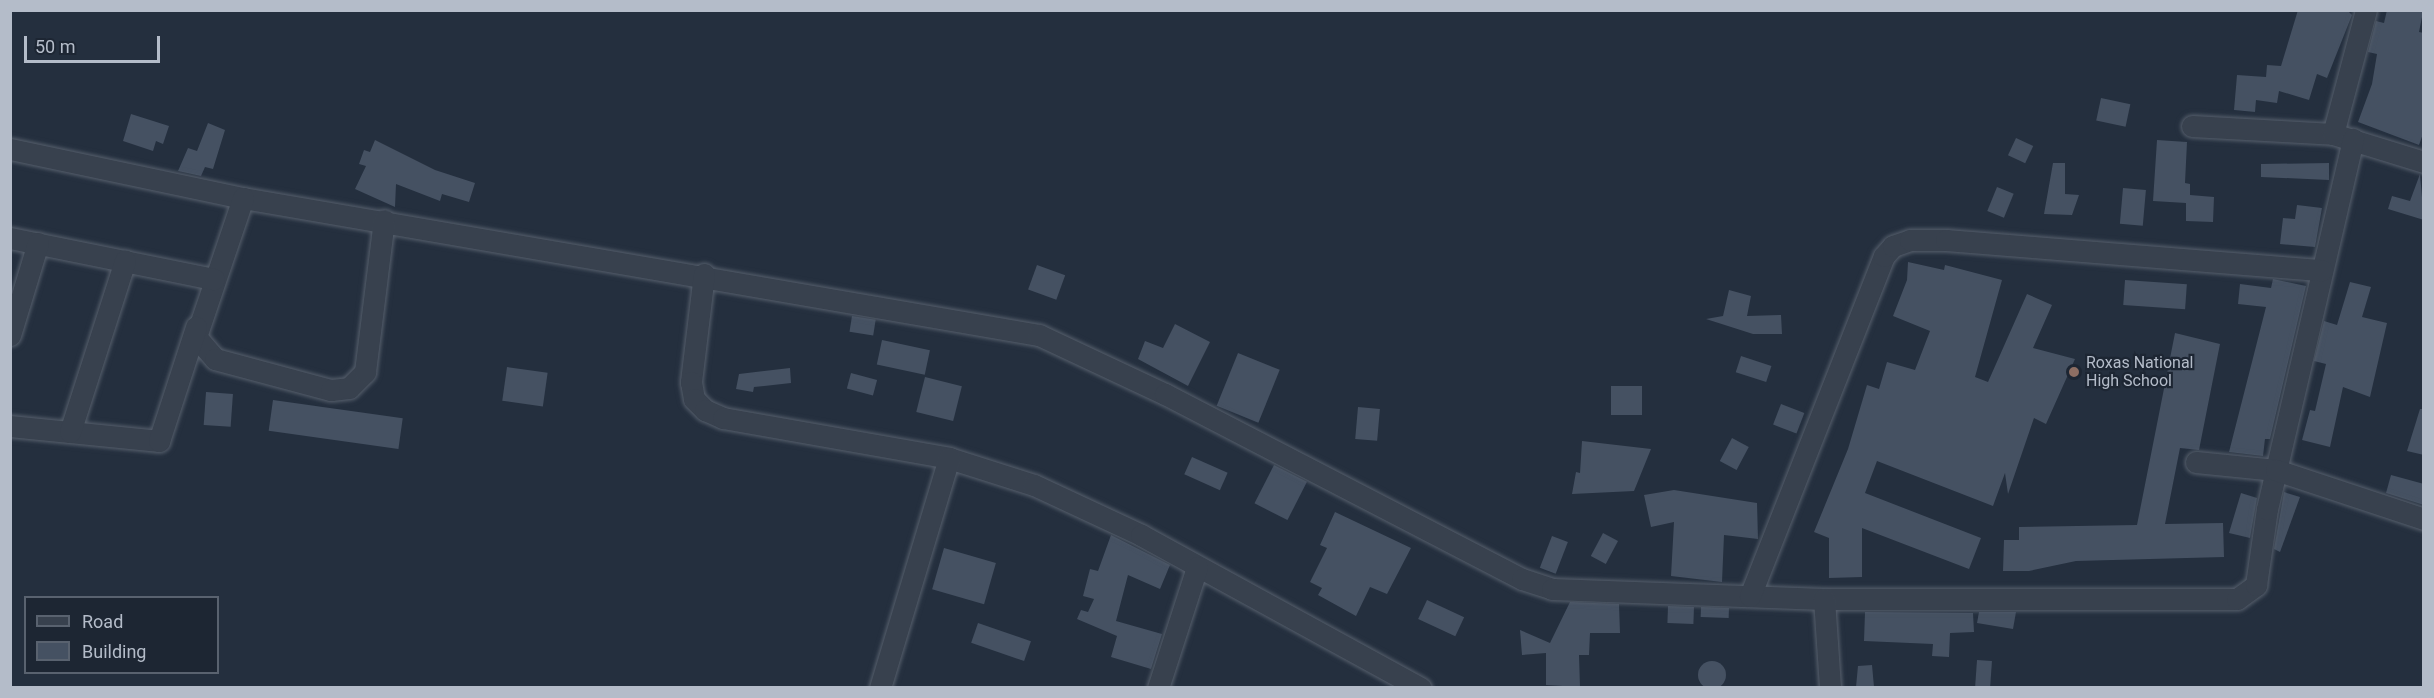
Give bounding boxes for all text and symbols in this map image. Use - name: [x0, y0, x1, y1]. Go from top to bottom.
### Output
- scale bar: [27, 24, 164, 62]
- text: 50 m: [35, 36, 75, 57]
- place label: Roxas National High School: [2086, 353, 2193, 391]
- marker: Roxas National High School: [2067, 365, 2081, 379]
- legend: [24, 596, 219, 674]
- text: Road: [82, 611, 123, 632]
- text: Building: [82, 641, 146, 662]

